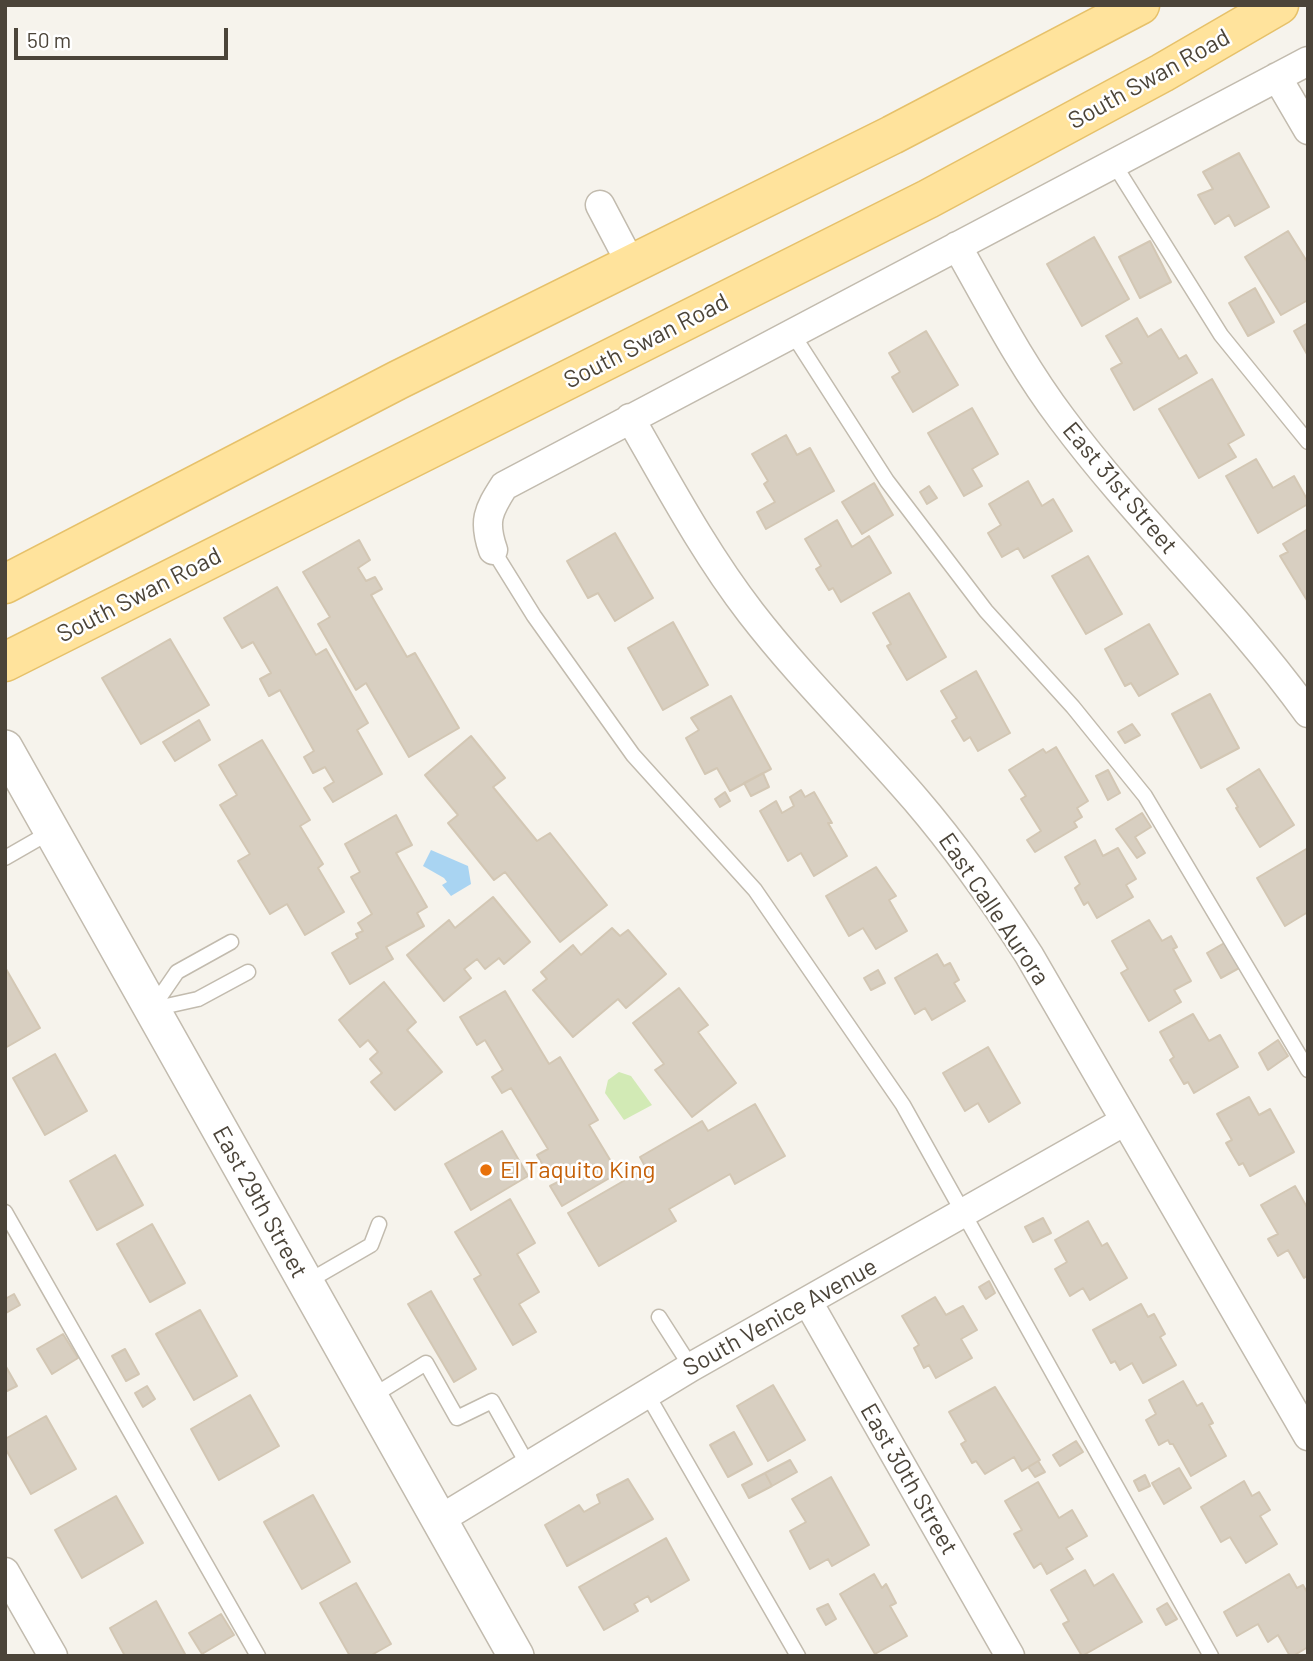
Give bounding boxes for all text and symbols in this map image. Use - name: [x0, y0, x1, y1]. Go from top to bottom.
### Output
- scale bar: [18, 14, 231, 58]
- street label: South Swan Road: [1063, 23, 1235, 135]
- text: 50 m: [27, 27, 71, 52]
- street label: South Swan Road: [559, 287, 733, 395]
- street label: East 31st Street: [1057, 416, 1183, 560]
- street label: South Swan Road: [52, 541, 226, 649]
- street label: East Calle Aurora: [933, 827, 1055, 991]
- street label: East 29th Street: [206, 1121, 314, 1283]
- place label: El Taquito King: [500, 1156, 655, 1184]
- marker: El Taquito King: [478, 1162, 494, 1178]
- street label: South Venice Avenue: [678, 1252, 882, 1382]
- street label: East 30th Street: [854, 1398, 964, 1560]

